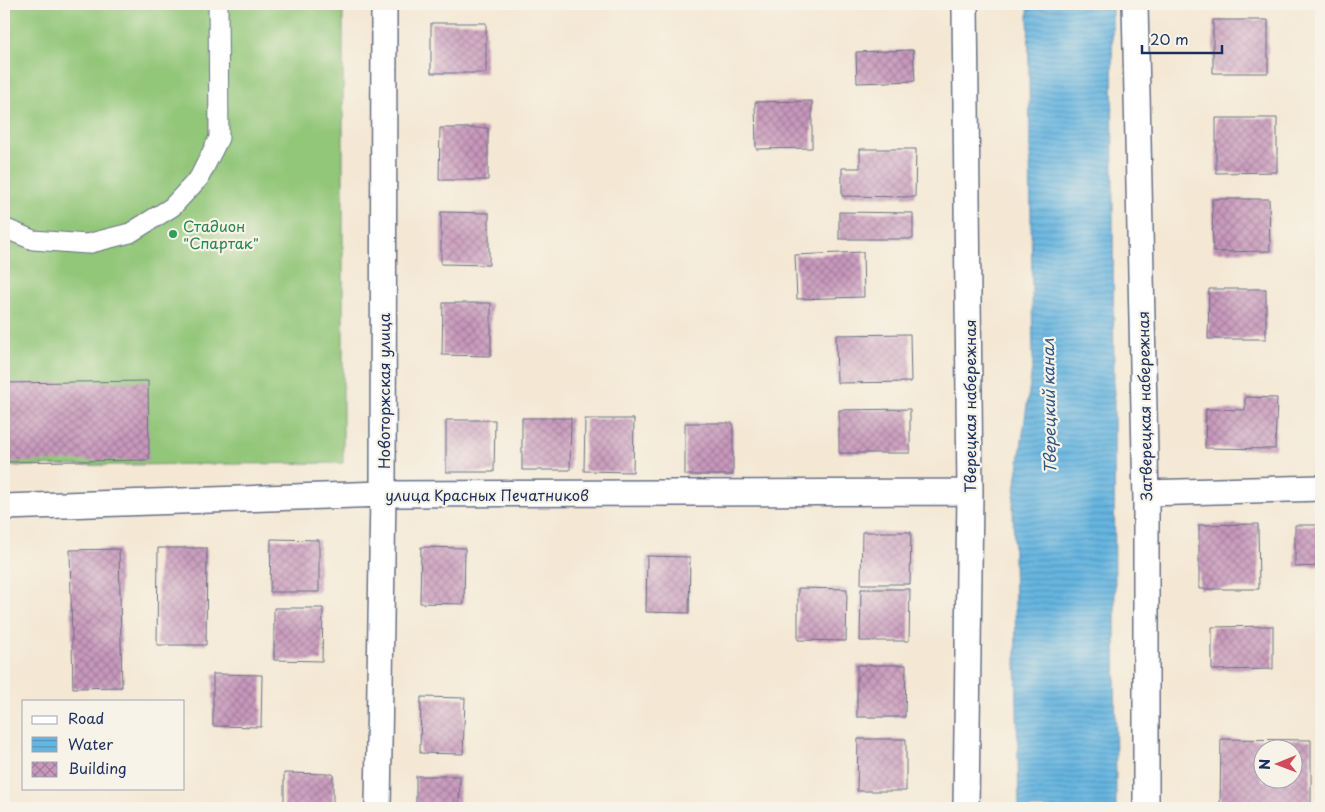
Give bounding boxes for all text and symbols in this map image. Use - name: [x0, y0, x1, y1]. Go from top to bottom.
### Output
- scale bar: [1142, 22, 1222, 54]
- text: 20 m: [1150, 27, 1189, 50]
- place label: Стадион "Спартак": [183, 214, 259, 254]
- marker: Стадион "Спартак": [167, 228, 179, 240]
- street label: Затверецкая набережная: [1131, 311, 1157, 501]
- street label: Новоторжская улица: [372, 312, 395, 469]
- street label: Тверецкая набережная: [958, 319, 981, 493]
- water label: Тверецкий канал: [1035, 338, 1061, 474]
- street label: улица Красных Печатников: [385, 483, 589, 506]
- legend: [22, 700, 185, 790]
- text: Road: [68, 706, 104, 729]
- text: Water: [68, 732, 113, 755]
- north arrow: [1252, 740, 1302, 790]
- text: Building: [68, 756, 127, 779]
- text: N: [1254, 759, 1275, 770]

